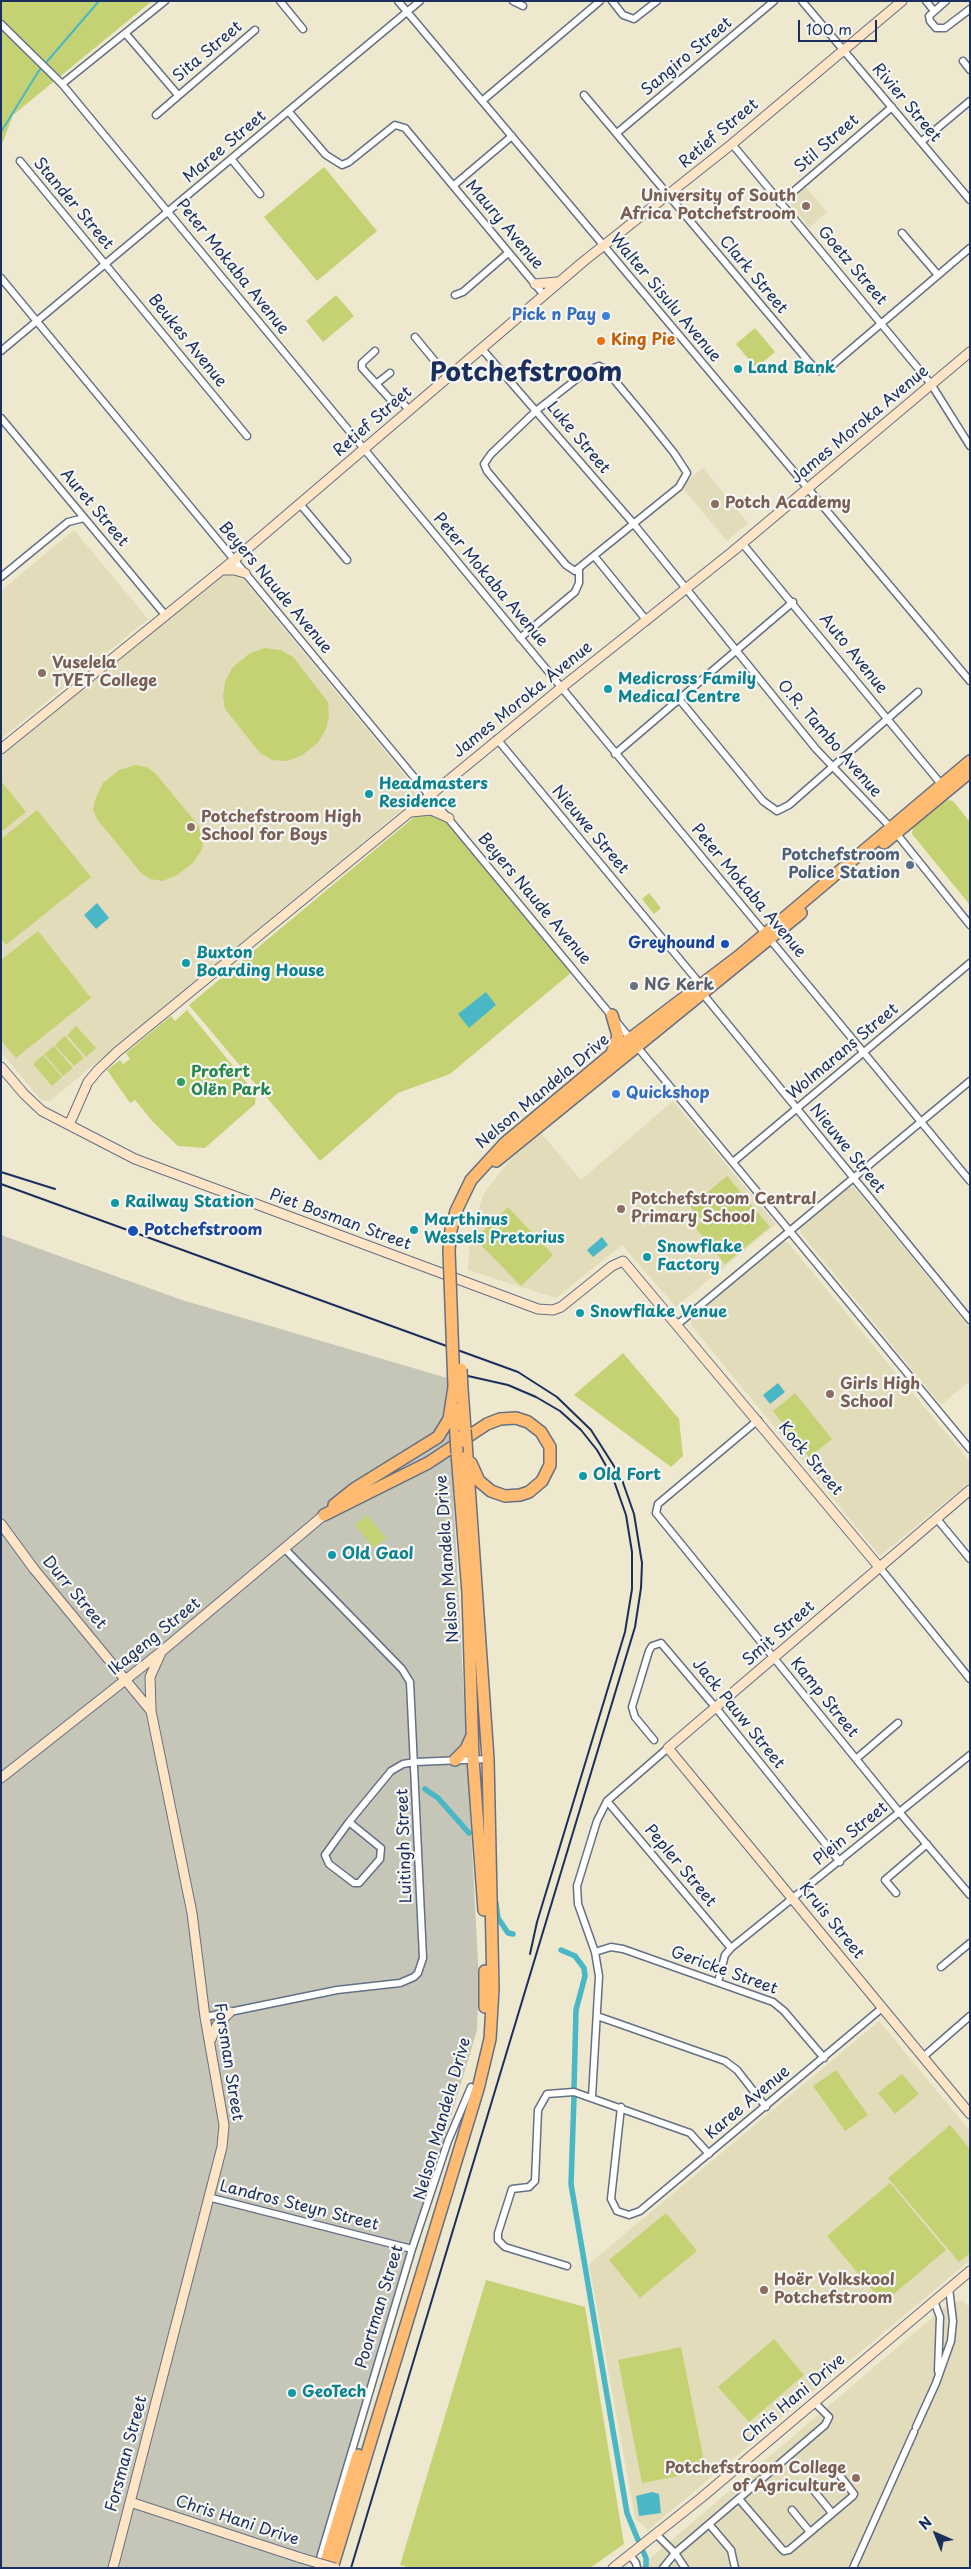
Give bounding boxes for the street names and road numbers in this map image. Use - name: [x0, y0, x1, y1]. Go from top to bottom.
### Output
- street label: Sangiro Street: [638, 14, 736, 100]
- street label: Sita Street: [170, 18, 246, 86]
- street label: Rivier Street: [867, 60, 945, 146]
- street label: Retief Street: [676, 95, 762, 173]
- street label: Maree Street: [180, 107, 270, 187]
- street label: Stil Street: [791, 111, 863, 177]
- street label: Stander Street: [29, 154, 117, 254]
- street label: Maury Avenue: [461, 176, 547, 274]
- street label: Peter Mokaba Avenue: [172, 195, 292, 339]
- street label: Goetz Street: [813, 223, 891, 309]
- street label: Walter Sisulu Avenue: [605, 230, 725, 366]
- street label: Clark Street: [715, 232, 791, 318]
- street label: Beukes Avenue: [144, 291, 230, 391]
- street label: James Moroka Avenue: [787, 362, 933, 488]
- street label: Retief Street: [330, 383, 416, 461]
- street label: Luke Street: [542, 398, 614, 478]
- street label: Auret Street: [56, 465, 132, 551]
- street label: Peter Mokaba Avenue: [428, 509, 552, 651]
- street label: Beyers Naude Avenue: [214, 518, 336, 658]
- street label: Auto Avenue: [815, 610, 891, 698]
- street label: James Moroka Avenue: [449, 638, 597, 762]
- street label: O.R. Tambo Avenue: [773, 676, 885, 802]
- street label: Nieuwe Street: [548, 782, 632, 878]
- street label: Peter Mokaba Avenue: [686, 820, 810, 962]
- street label: Beyers Naude Avenue: [473, 829, 595, 969]
- street label: Wolmarans Street: [783, 1000, 903, 1104]
- street label: Nelson Mandela Drive: [472, 1031, 614, 1153]
- street label: Nieuwe Street: [805, 1101, 889, 1197]
- street label: Piet Bosman Street: [267, 1185, 413, 1255]
- street label: Kock Street: [774, 1418, 846, 1500]
- street label: Nelson Mandela Drive: [433, 1475, 463, 1643]
- street label: Durr Street: [38, 1553, 110, 1633]
- street label: Ikageng Street: [105, 1594, 205, 1680]
- street label: Smit Street: [739, 1597, 819, 1671]
- street label: Kamp Street: [786, 1654, 862, 1742]
- street label: Jack Pauw Street: [688, 1655, 788, 1773]
- street label: Luitingh Street: [393, 1788, 417, 1904]
- street label: Plein Street: [810, 1798, 892, 1870]
- street label: Pepler Street: [640, 1821, 720, 1911]
- street label: Kruis Street: [794, 1879, 868, 1963]
- street label: Gericke Street: [668, 1943, 780, 1999]
- street label: Forsman Street: [209, 2002, 247, 2122]
- street label: Nelson Mandela Drive: [411, 2036, 475, 2202]
- street label: Karee Avenue: [702, 2062, 794, 2144]
- street label: Landros Steyn Street: [218, 2177, 380, 2235]
- street label: Poortman Street: [352, 2243, 408, 2371]
- street label: Chris Hani Drive: [739, 2350, 849, 2448]
- street label: Forsman Street: [102, 2394, 152, 2514]
- street label: Chris Hani Drive: [173, 2492, 301, 2550]

